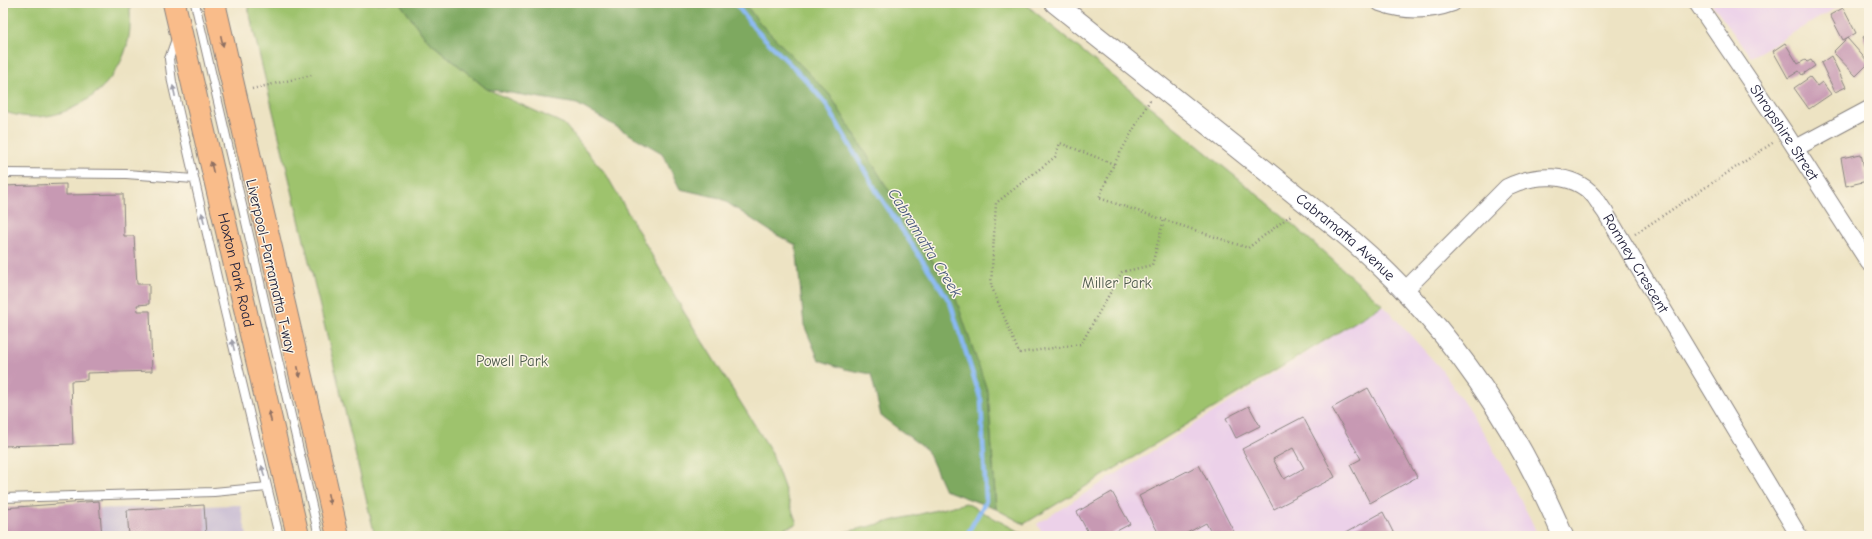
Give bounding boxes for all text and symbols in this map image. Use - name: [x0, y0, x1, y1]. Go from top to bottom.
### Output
- one-way arrow: [220, 35, 226, 47]
- street label: Shropshire Street: [1746, 81, 1823, 184]
- one-way arrow: [171, 85, 177, 97]
- one-way arrow: [209, 161, 215, 173]
- street label: Liverpool–Parramatta T-way: [242, 177, 300, 355]
- water label: Cabramatta Creek: [884, 185, 966, 301]
- street label: Cabramatta Avenue: [1292, 189, 1399, 285]
- street label: Romney Crescent: [1599, 210, 1673, 317]
- street label: Hoxton Park Road: [214, 211, 258, 329]
- one-way arrow: [200, 212, 206, 224]
- park label: Miller Park: [1082, 274, 1153, 292]
- one-way arrow: [229, 338, 235, 351]
- park label: Powell Park: [476, 352, 549, 370]
- one-way arrow: [297, 366, 303, 378]
- one-way arrow: [267, 410, 273, 422]
- one-way arrow: [260, 465, 266, 477]
- one-way arrow: [326, 493, 332, 505]

